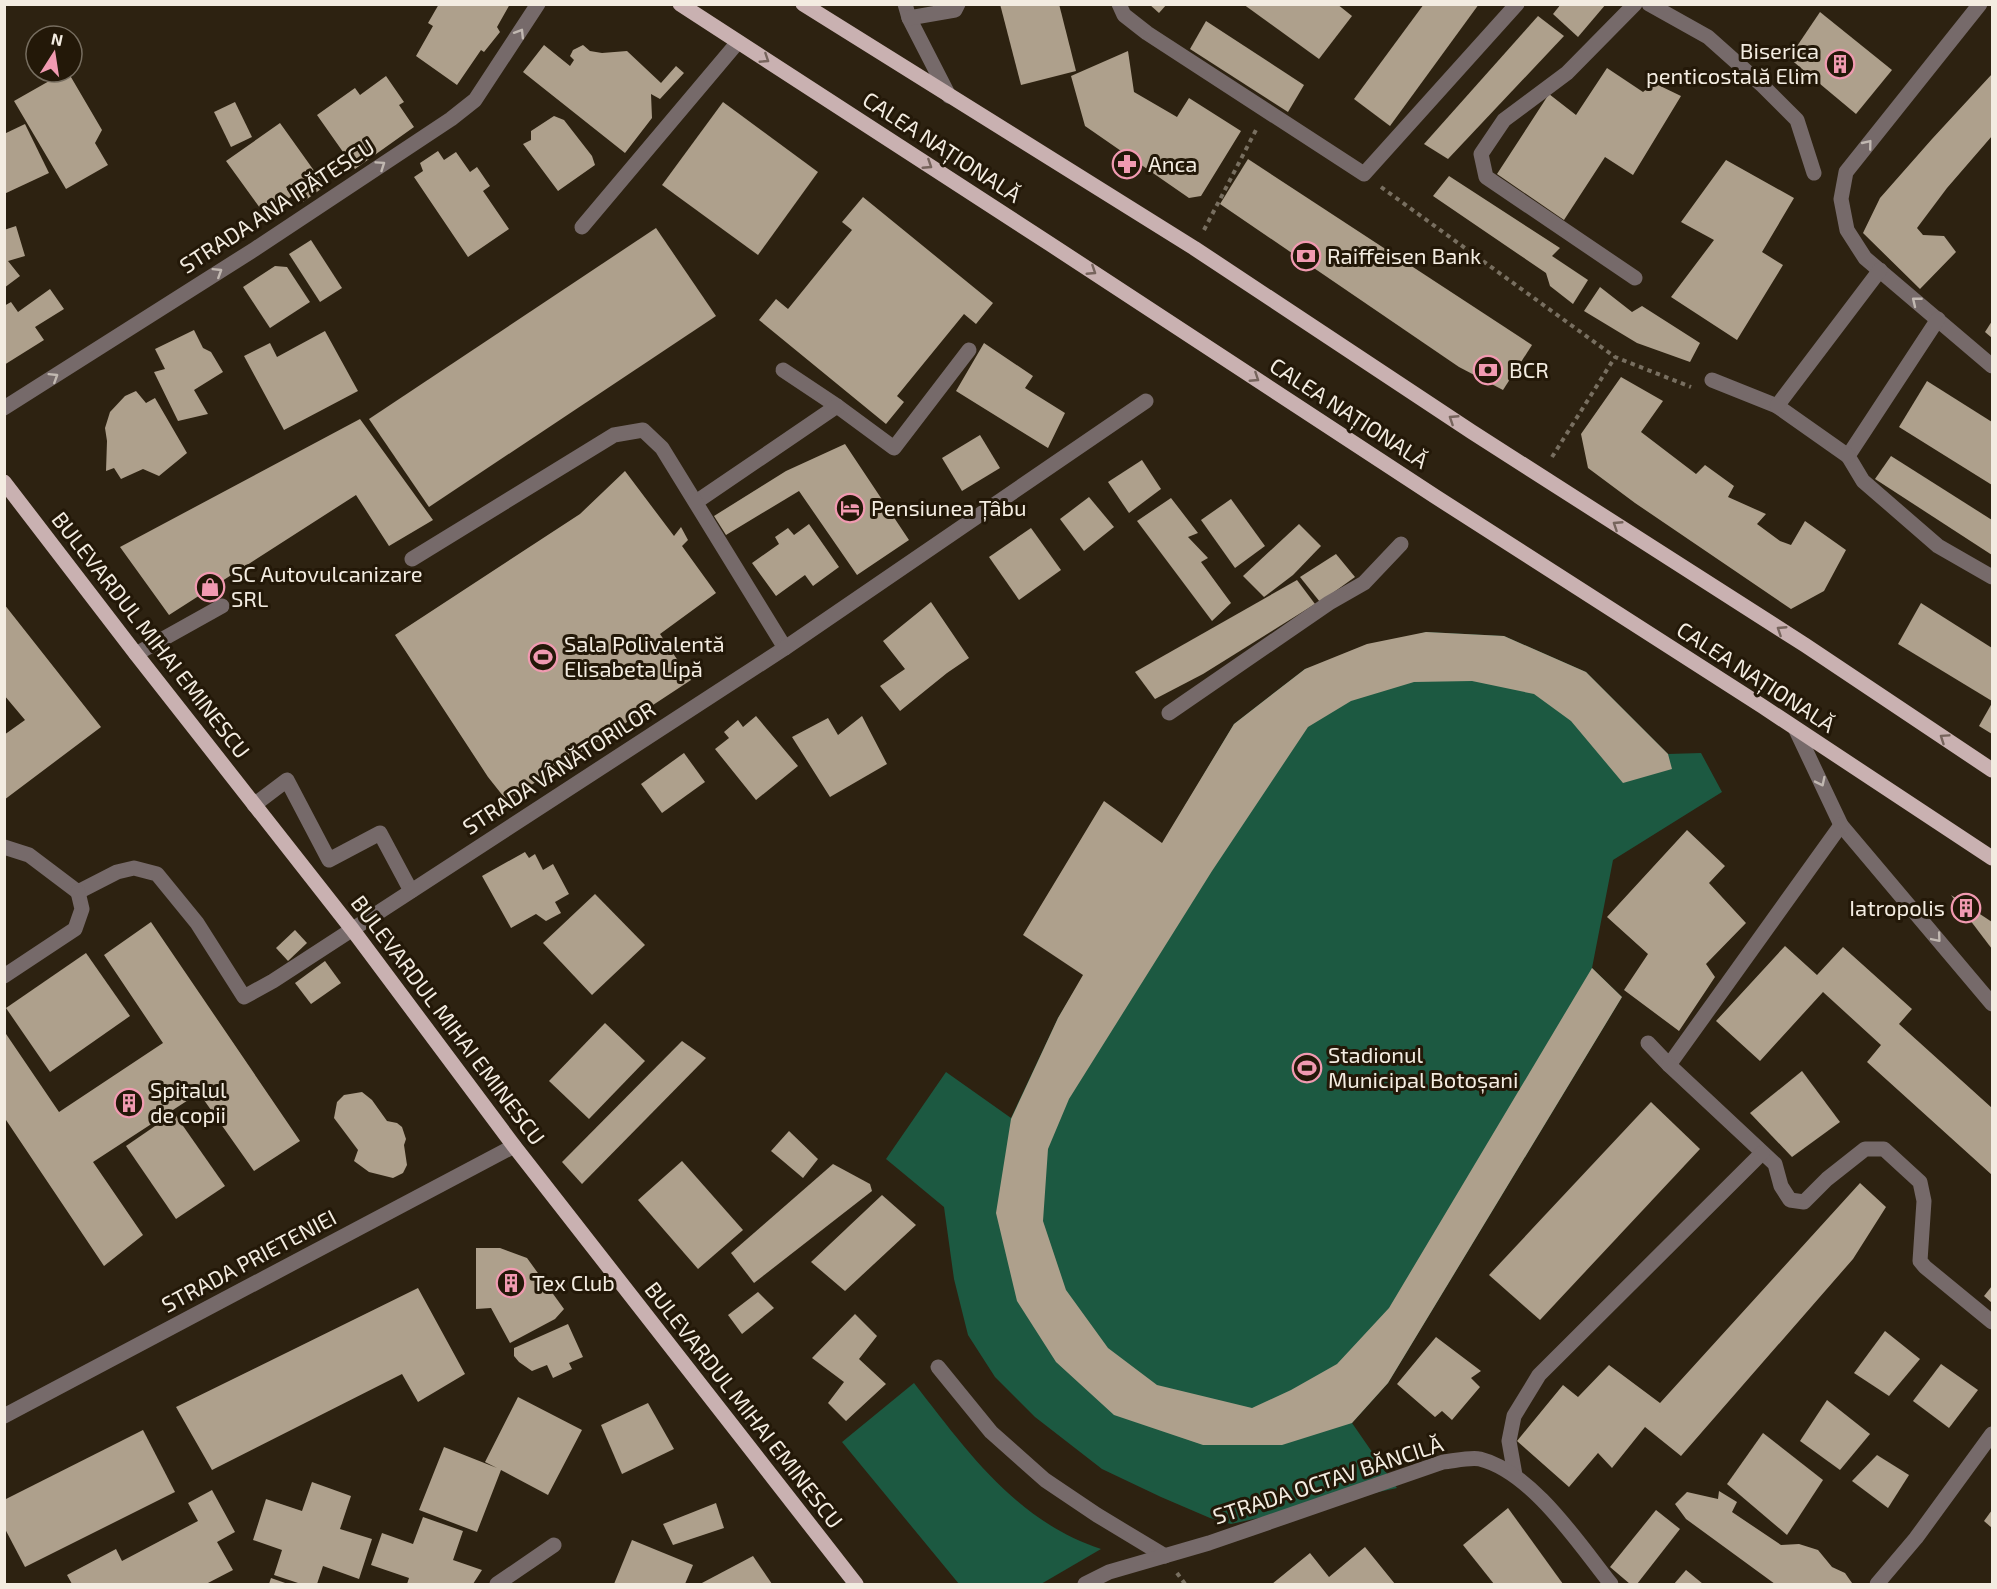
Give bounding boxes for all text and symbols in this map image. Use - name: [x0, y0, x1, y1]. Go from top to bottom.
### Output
- north arrow: [24, 24, 84, 84]
- text: N: [50, 28, 65, 49]
- one-way arrow: [513, 29, 524, 40]
- place label: Biserica penticostală Elim: [1646, 37, 1819, 88]
- building icon: Biserica penticostală Elim: [1824, 48, 1856, 80]
- one-way arrow: [758, 52, 769, 63]
- street label: CALEA NAȚIONALĂ: [858, 85, 1027, 209]
- street label: STRADA ANA IPĂTESCU: [174, 133, 379, 278]
- one-way arrow: [1860, 140, 1871, 151]
- pharmacy icon: Anca: [1111, 148, 1143, 180]
- place label: Anca: [1148, 150, 1197, 176]
- one-way arrow: [921, 158, 932, 169]
- one-way arrow: [375, 161, 386, 172]
- bank icon: Raiffeisen Bank: [1290, 240, 1322, 272]
- place label: Raiffeisen Bank: [1327, 242, 1481, 268]
- one-way arrow: [1085, 264, 1096, 275]
- one-way arrow: [212, 269, 223, 280]
- one-way arrow: [1912, 297, 1923, 308]
- street label: CALEA NAȚIONALĂ: [1265, 351, 1434, 475]
- bank icon: BCR: [1472, 354, 1504, 386]
- place label: BCR: [1509, 356, 1549, 382]
- one-way arrow: [1248, 371, 1259, 382]
- one-way arrow: [48, 372, 58, 384]
- one-way arrow: [1449, 415, 1459, 427]
- hotel icon: Pensiunea Țâbu: [834, 492, 866, 524]
- place label: Pensiunea Țâbu: [871, 494, 1027, 522]
- street label: BULEVARDUL MIHAI EMINESCU: [47, 506, 256, 763]
- one-way arrow: [1613, 520, 1623, 532]
- place label: SC Autovulcanizare SRL: [231, 560, 423, 611]
- shop icon: SC Autovulcanizare SRL: [194, 571, 226, 603]
- street label: CALEA NAȚIONALĂ: [1672, 615, 1841, 739]
- one-way arrow: [1777, 626, 1788, 637]
- place label: Sala Polivalentă Elisabeta Lipă: [564, 630, 725, 681]
- sports icon: Sala Polivalentă Elisabeta Lipă: [527, 641, 559, 673]
- street label: STRADA VÂNĂTORILOR: [457, 695, 660, 839]
- one-way arrow: [1940, 734, 1951, 745]
- one-way arrow: [1813, 776, 1825, 787]
- street label: BULEVARDUL MIHAI EMINESCU: [346, 890, 551, 1149]
- building icon: Iatropolis: [1950, 892, 1982, 924]
- place label: Iatropolis: [1849, 894, 1945, 920]
- one-way arrow: [1930, 931, 1941, 942]
- place label: Stadionul Municipal Botoșani: [1328, 1041, 1519, 1094]
- sports icon: Stadionul Municipal Botoșani: [1291, 1052, 1323, 1084]
- place label: Spitalul de copii: [150, 1076, 227, 1127]
- building icon: Spitalul de copii: [113, 1087, 145, 1119]
- street label: STRADA PRIETENIEI: [157, 1203, 340, 1317]
- building icon: Tex Club: [495, 1267, 527, 1299]
- place label: Tex Club: [532, 1269, 615, 1295]
- street label: BULEVARDUL MIHAI EMINESCU: [640, 1276, 849, 1533]
- street label: STRADA OCTAV BĂNCILĂ: [1209, 1429, 1446, 1529]

